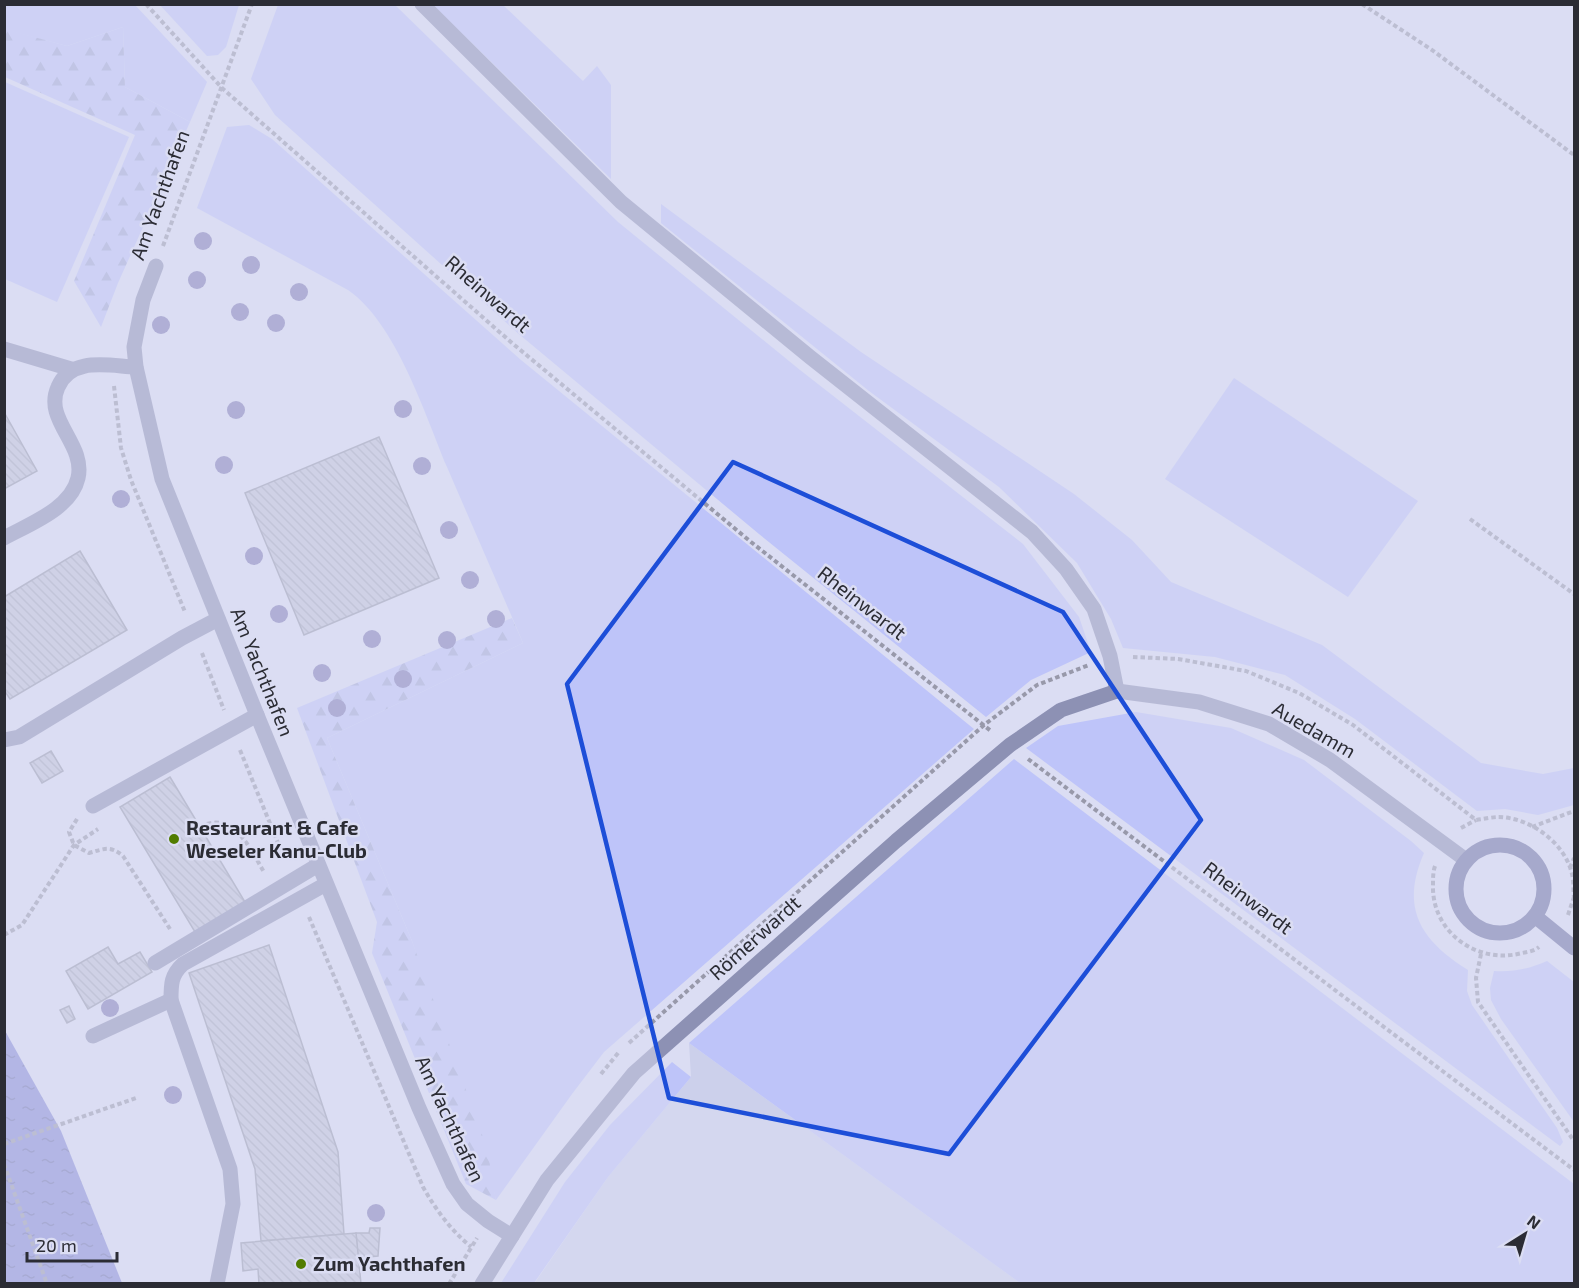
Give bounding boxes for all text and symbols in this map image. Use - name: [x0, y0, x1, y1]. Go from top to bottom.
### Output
- street label: Am Yachthafen: [124, 126, 194, 263]
- street label: Rheinwardt: [441, 250, 537, 337]
- street label: Rheinwardt: [814, 560, 912, 644]
- street label: Am Yachthafen: [226, 604, 300, 739]
- street label: Auedamm: [1269, 696, 1360, 763]
- place label: Restaurant & Cafe Weseler Kanu-Club: [186, 815, 367, 862]
- marker: Restaurant & Cafe Weseler Kanu-Club: [167, 832, 181, 846]
- street label: Rheinwardt: [1199, 856, 1298, 939]
- street label: Römerwardt: [704, 890, 805, 984]
- street label: Am Yachthafen: [411, 1052, 491, 1186]
- north arrow: [1495, 1204, 1555, 1264]
- text: N: [1524, 1211, 1545, 1233]
- scale bar: [27, 1225, 117, 1263]
- text: 20 m: [36, 1234, 77, 1256]
- place label: Zum Yachthafen: [313, 1251, 465, 1275]
- marker: Zum Yachthafen: [294, 1257, 308, 1271]

